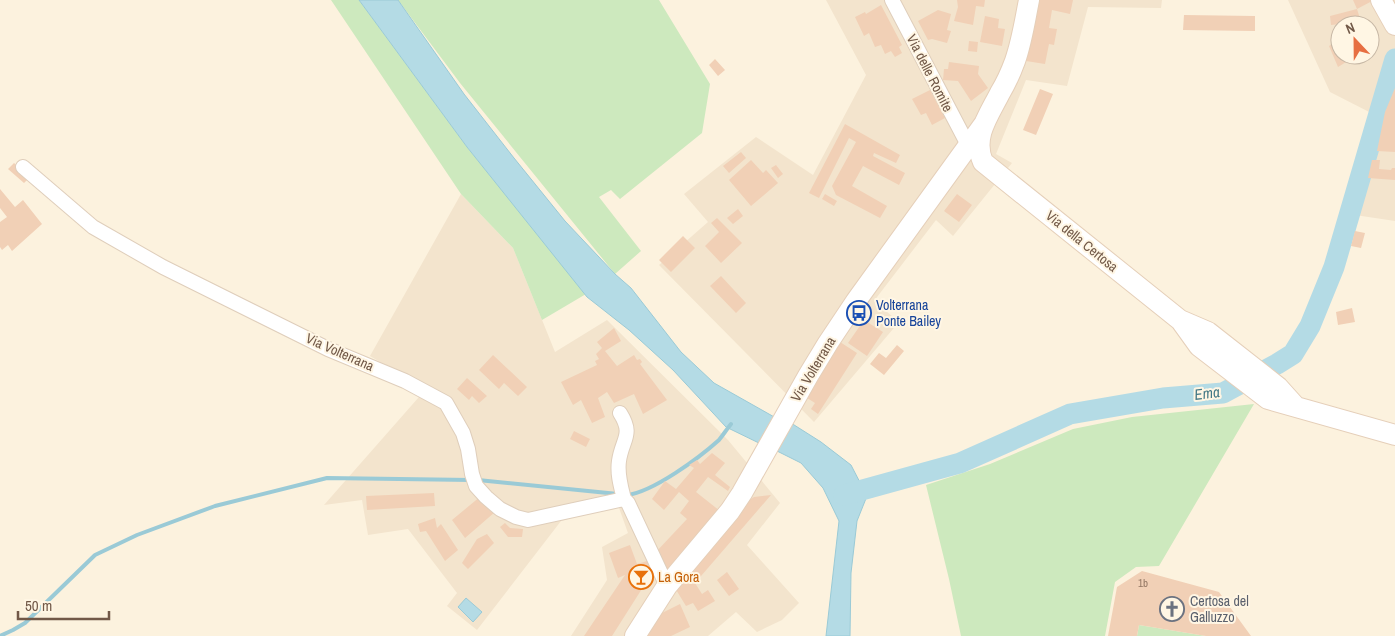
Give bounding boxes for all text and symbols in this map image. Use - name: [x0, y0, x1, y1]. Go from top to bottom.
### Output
- north arrow: [1330, 15, 1380, 65]
- text: N: [1343, 18, 1357, 38]
- street label: Via delle Romite: [903, 31, 957, 115]
- street label: Via della Certosa: [1042, 206, 1122, 276]
- place label: Volterrana Ponte Bailey: [876, 296, 941, 330]
- bus stop icon: Volterrana Ponte Bailey: [846, 300, 872, 326]
- street label: Via Volterrana: [303, 329, 377, 375]
- street label: Via Volterrana: [787, 333, 840, 405]
- water label: Ema: [1193, 381, 1221, 405]
- bar icon: La Gora: [628, 564, 654, 590]
- place label: La Gora: [658, 568, 700, 586]
- house number: 1b: [1138, 576, 1148, 590]
- scale bar: [18, 588, 109, 620]
- place label: Certosa del Galluzzo: [1190, 592, 1249, 626]
- text: 50 m: [25, 595, 52, 616]
- church icon: Certosa del Galluzzo: [1159, 596, 1185, 622]

